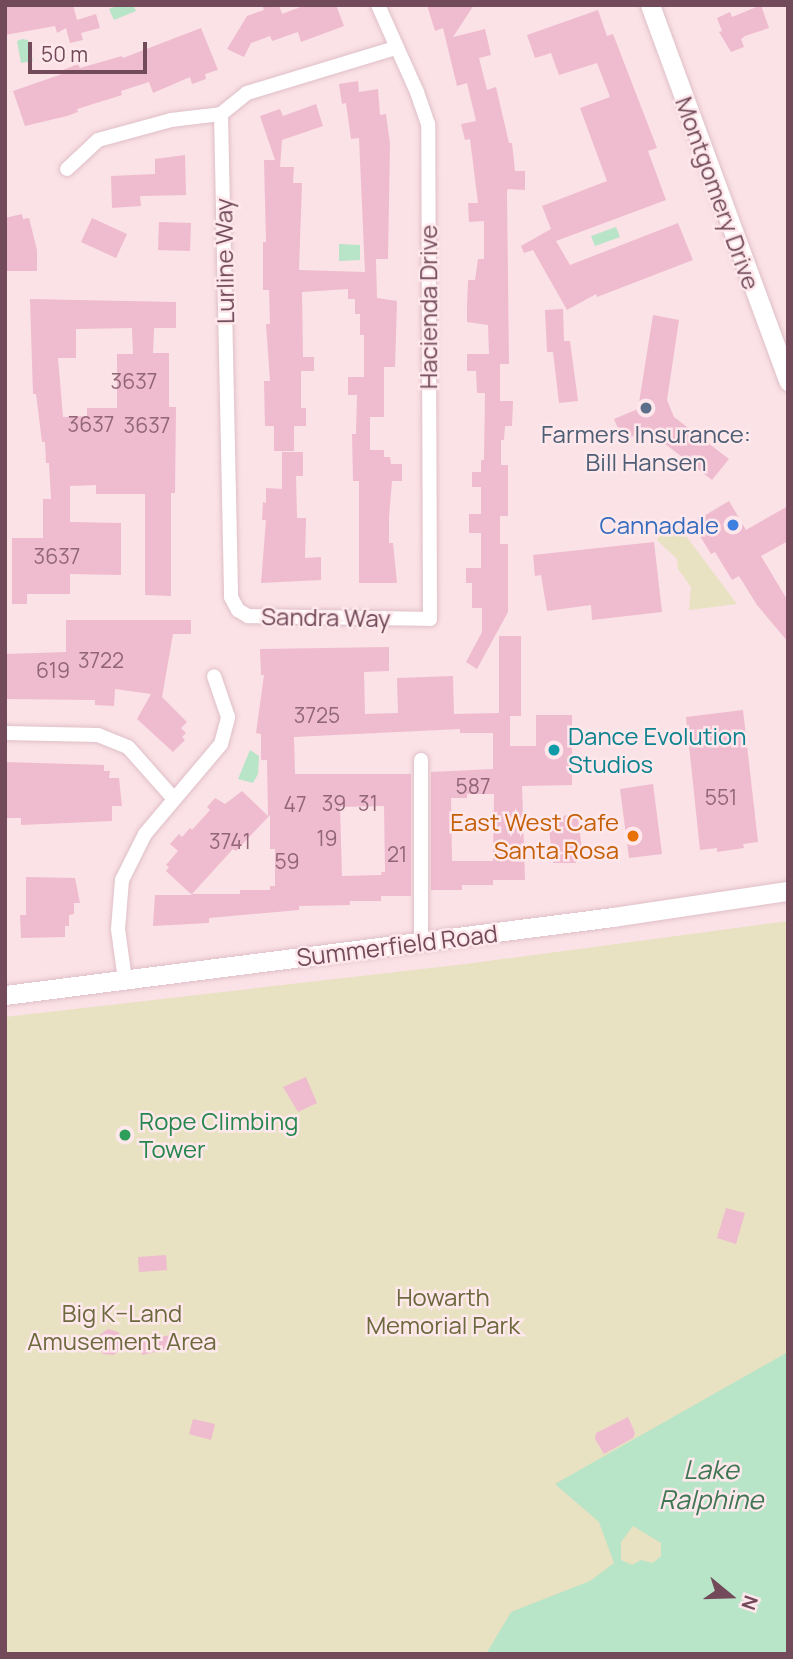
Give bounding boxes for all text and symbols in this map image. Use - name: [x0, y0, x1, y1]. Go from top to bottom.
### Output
- scale bar: [32, 28, 150, 72]
- text: 50 m: [41, 40, 88, 68]
- street label: Montgomery Drive: [670, 93, 766, 293]
- street label: Lurline Way: [209, 198, 239, 324]
- street label: Hacienda Drive: [414, 225, 442, 389]
- house number: 3637: [111, 368, 157, 394]
- marker: Farmers Insurance: Bill Hansen: [638, 400, 654, 416]
- house number: 3637: [68, 411, 114, 437]
- house number: 3637: [124, 412, 170, 438]
- place label: Farmers Insurance: Bill Hansen: [541, 420, 751, 476]
- place label: Cannadale: [599, 511, 719, 539]
- marker: Cannadale: [725, 517, 741, 533]
- house number: 3637: [34, 543, 80, 569]
- street label: Sandra Way: [261, 601, 391, 633]
- house number: 3722: [78, 647, 124, 673]
- house number: 619: [36, 657, 70, 683]
- house number: 3725: [294, 702, 340, 728]
- place label: Dance Evolution Studios: [568, 722, 746, 778]
- marker: Dance Evolution Studios: [546, 742, 562, 758]
- house number: 587: [456, 773, 490, 799]
- house number: 551: [705, 784, 737, 810]
- house number: 39: [322, 790, 346, 816]
- house number: 31: [358, 790, 378, 816]
- house number: 47: [284, 791, 306, 817]
- place label: East West Cafe Santa Rosa: [450, 808, 619, 864]
- house number: 19: [316, 825, 338, 851]
- house number: 3741: [209, 828, 251, 854]
- marker: East West Cafe Santa Rosa: [625, 828, 641, 844]
- house number: 21: [387, 841, 407, 867]
- house number: 59: [274, 848, 300, 874]
- street label: Summerfield Road: [295, 918, 499, 972]
- place label: Rope Climbing Tower: [139, 1107, 298, 1163]
- marker: Rope Climbing Tower: [117, 1127, 133, 1143]
- park label: Howarth Memorial Park: [366, 1283, 520, 1339]
- park label: Big K–Land Amusement Area: [27, 1299, 217, 1355]
- water label: Lake Ralphine: [659, 1454, 763, 1516]
- north arrow: [695, 1561, 765, 1631]
- text: N: [735, 1592, 764, 1614]

